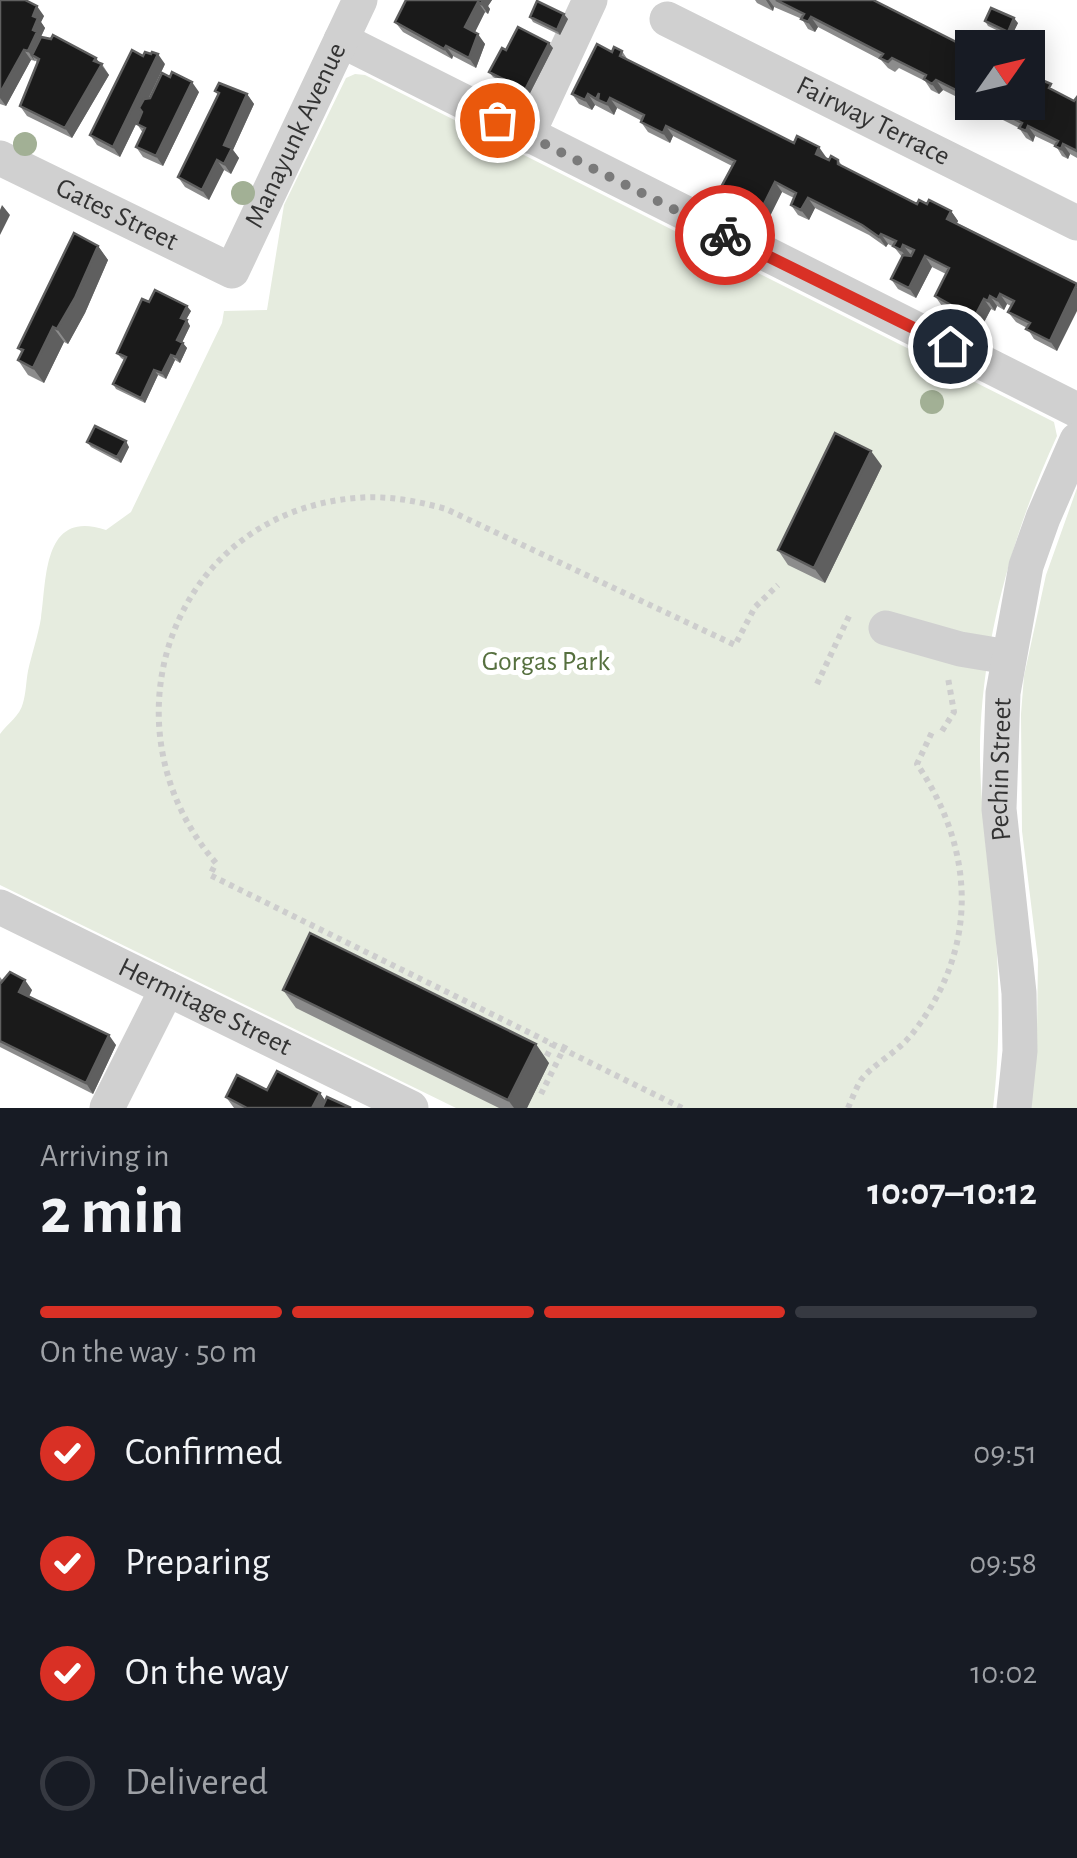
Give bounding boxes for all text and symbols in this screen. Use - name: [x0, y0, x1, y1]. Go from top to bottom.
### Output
- north arrow: [955, 30, 1045, 120]
- map controls: [955, 30, 1045, 120]
- street label: Manayunk Avenue: [240, 39, 352, 232]
- street label: Fairway Terrace: [792, 72, 954, 171]
- pin: [455, 78, 540, 163]
- icon: bag: [470, 93, 525, 148]
- street label: Gates Street: [51, 173, 182, 256]
- courier: [675, 185, 775, 285]
- icon: bike: [698, 208, 753, 263]
- pin: [908, 304, 993, 389]
- icon: home: [923, 319, 978, 374]
- park label: Gorgas Park: [482, 648, 610, 676]
- street label: Pechin Street: [985, 697, 1017, 842]
- street label: Hermitage Street: [114, 953, 296, 1061]
- text: Arriving in: [40, 1140, 169, 1172]
- text: 10:07–10:12: [867, 1174, 1037, 1212]
- text: 2 min: [40, 1180, 184, 1245]
- text: On the way · 50 m: [40, 1336, 257, 1368]
- icon: check: [40, 1426, 95, 1481]
- text: Confirmed: [125, 1434, 282, 1472]
- text: 09:51: [973, 1437, 1037, 1469]
- icon: check: [40, 1536, 95, 1591]
- text: Preparing: [125, 1544, 270, 1582]
- text: 09:58: [969, 1547, 1037, 1579]
- icon: check: [40, 1646, 95, 1701]
- text: On the way: [125, 1654, 289, 1692]
- text: 10:02: [970, 1657, 1037, 1689]
- text: Delivered: [125, 1764, 268, 1802]

